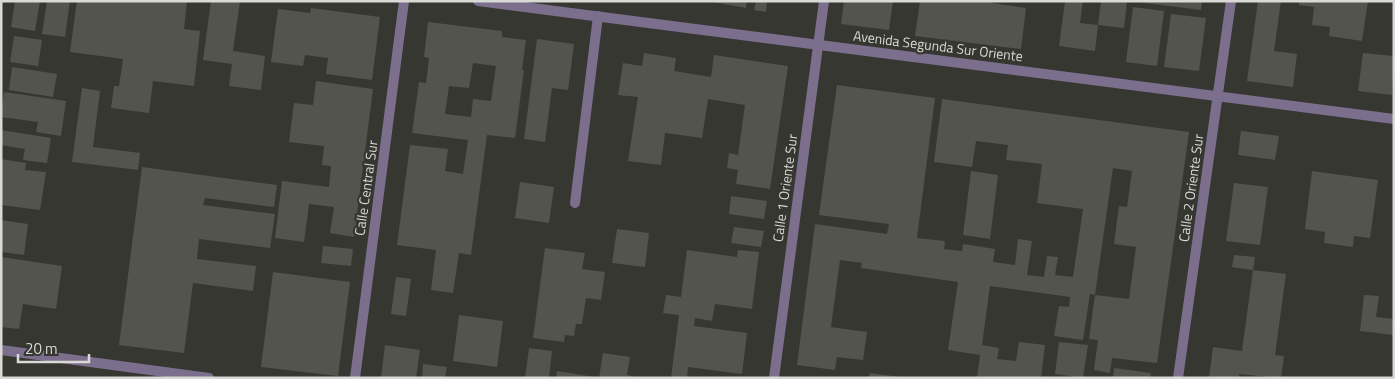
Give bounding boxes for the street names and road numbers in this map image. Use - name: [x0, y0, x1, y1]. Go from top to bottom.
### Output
- street label: Avenida Segunda Sur Oriente: [852, 25, 1024, 66]
- street label: Calle 1 Oriente Sur: [767, 132, 802, 243]
- street label: Calle 2 Oriente Sur: [1173, 132, 1208, 243]
- street label: Calle Central Sur: [348, 139, 383, 237]

